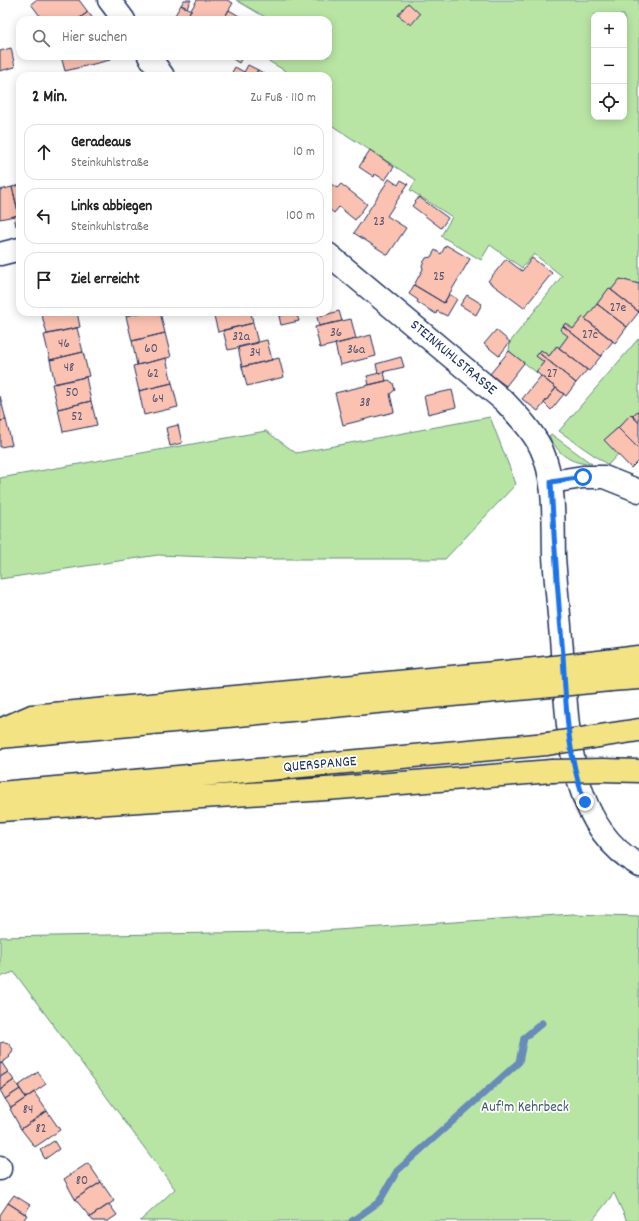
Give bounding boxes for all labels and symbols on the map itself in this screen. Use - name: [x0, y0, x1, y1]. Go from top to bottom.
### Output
- house number: 23: [373, 213, 385, 232]
- house number: 25: [433, 268, 445, 287]
- house number: 27e: [610, 299, 626, 318]
- street label: STEINKUHLSTRASSE: [405, 315, 501, 401]
- house number: 36: [330, 324, 342, 343]
- house number: 27c: [582, 326, 598, 345]
- house number: 32a: [232, 328, 251, 347]
- house number: 46: [58, 335, 70, 354]
- house number: 60: [144, 340, 158, 359]
- house number: 36a: [347, 341, 366, 360]
- house number: 34: [249, 344, 261, 363]
- house number: 48: [64, 359, 74, 378]
- house number: 62: [147, 365, 159, 384]
- house number: 27: [547, 365, 557, 384]
- house number: 50: [65, 384, 79, 403]
- house number: 64: [152, 390, 164, 409]
- house number: 38: [360, 394, 371, 413]
- house number: 52: [71, 408, 83, 427]
- route start: [574, 468, 592, 486]
- street label: QUERSPANGE: [282, 751, 358, 779]
- route end: [576, 793, 594, 811]
- park label: Auf'm Kehrbeck: [481, 1097, 569, 1119]
- house number: 84: [23, 1101, 33, 1120]
- house number: 82: [36, 1120, 46, 1139]
- house number: 80: [76, 1172, 88, 1191]

